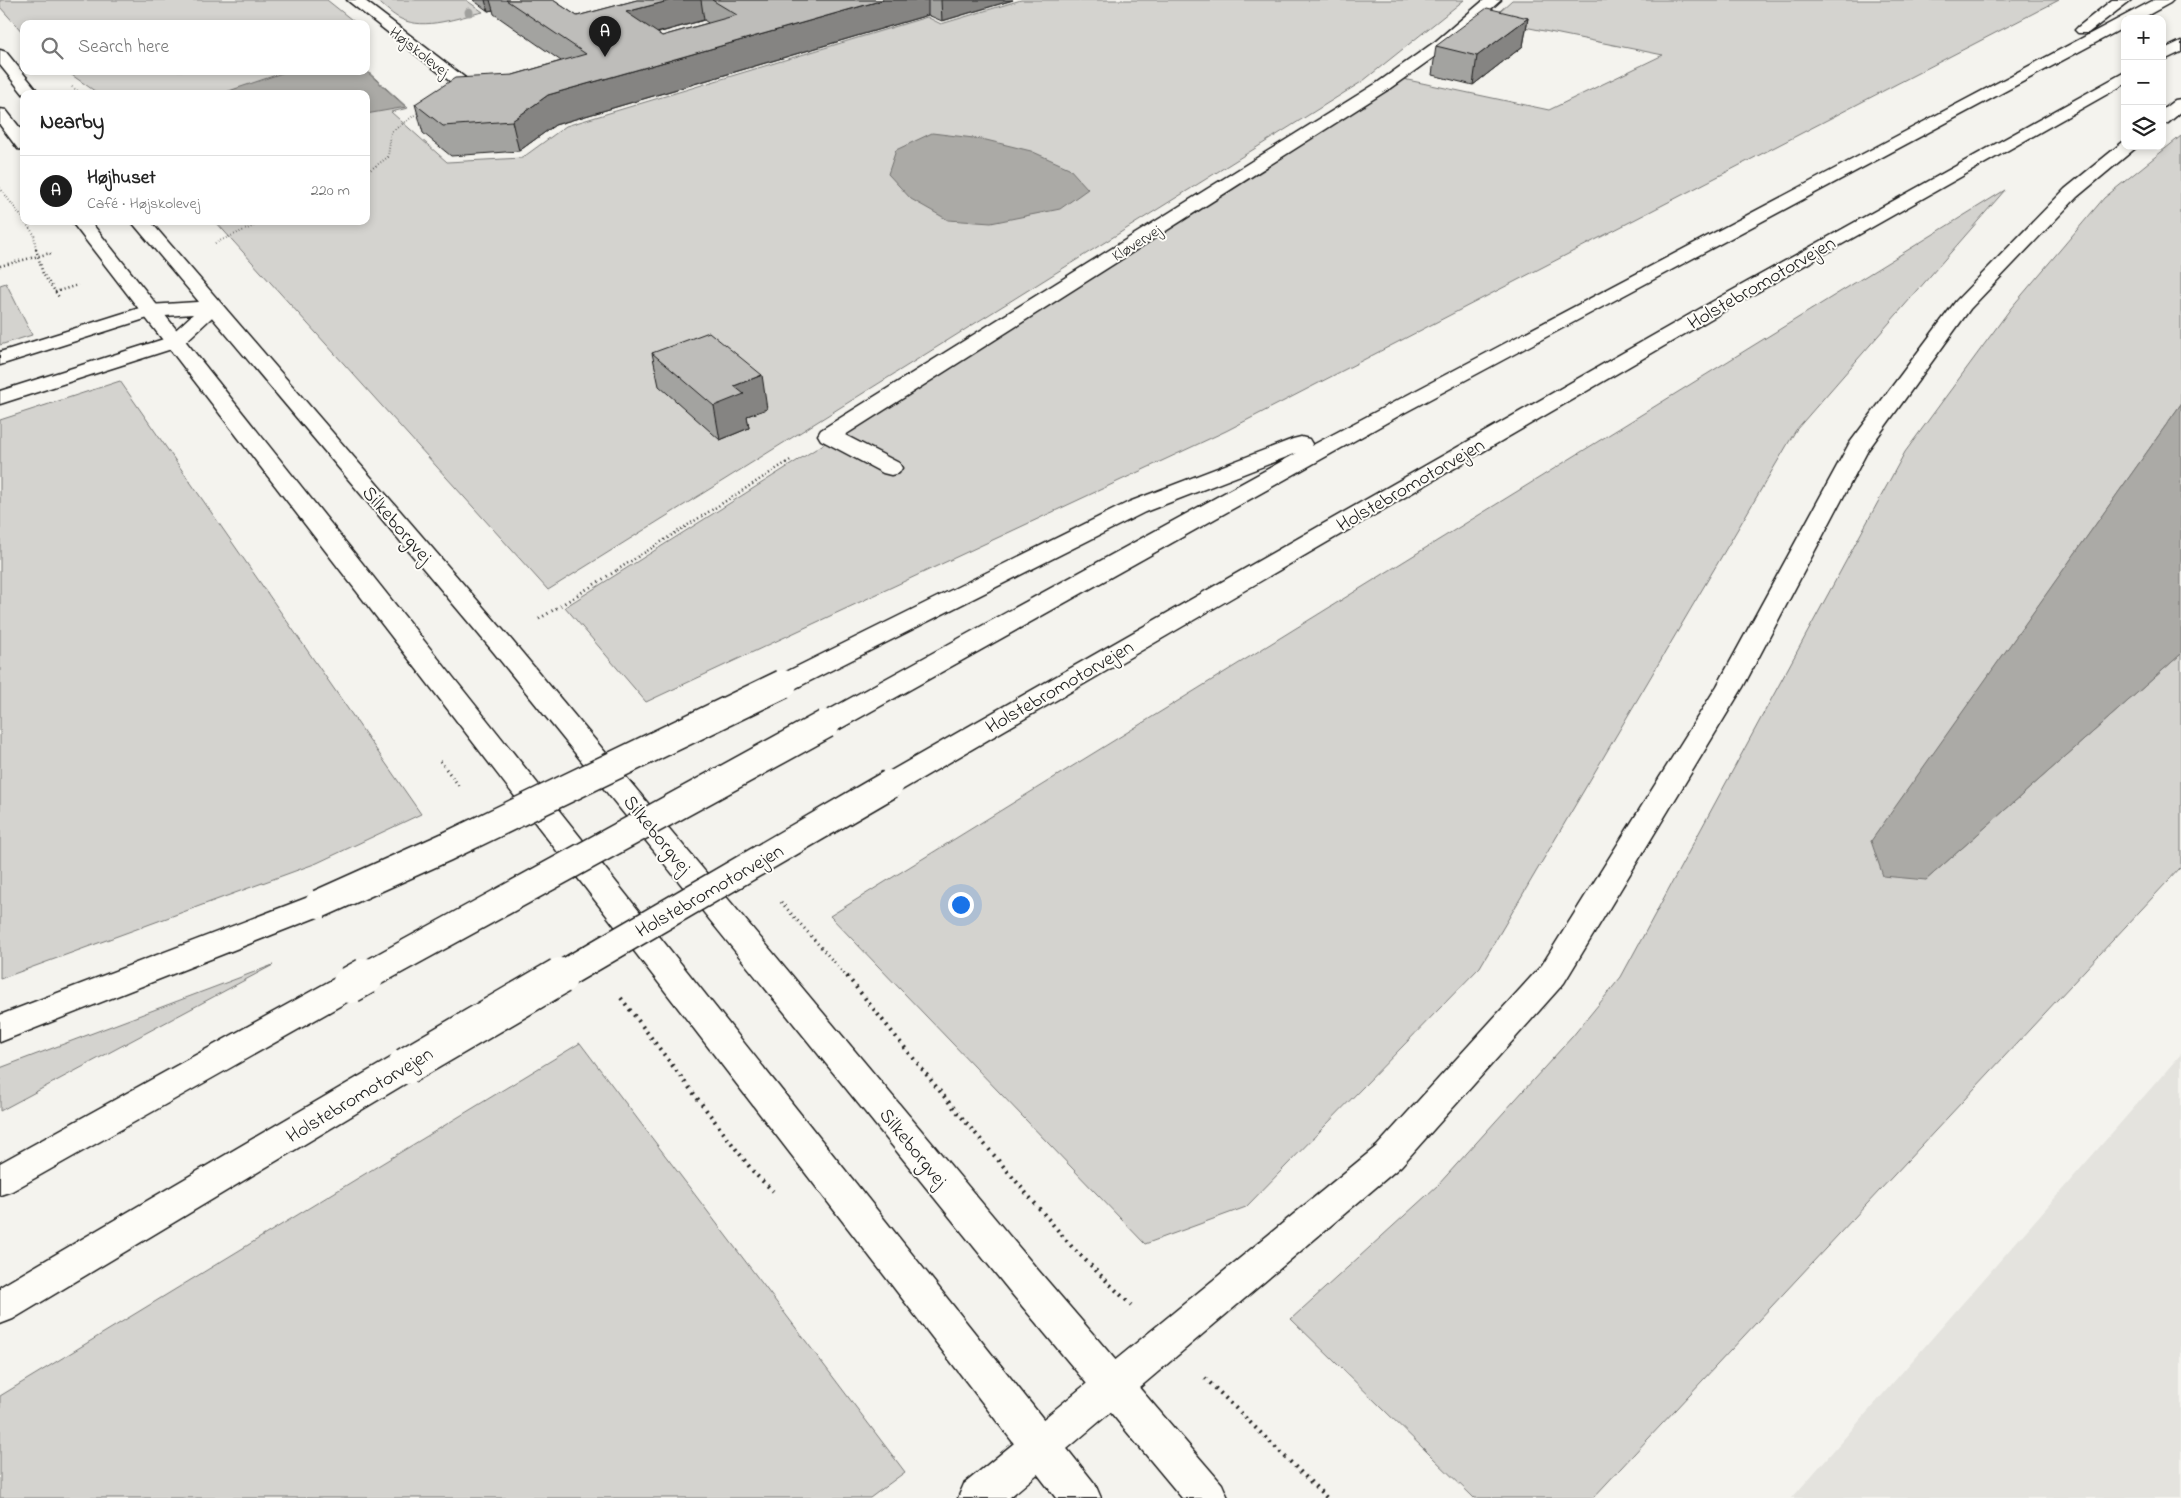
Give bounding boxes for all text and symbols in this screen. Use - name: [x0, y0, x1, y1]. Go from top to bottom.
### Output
- map controls: [2121, 15, 2166, 150]
- button: +: [2121, 15, 2166, 60]
- pin: A: [589, 16, 621, 57]
- search box: [20, 20, 370, 75]
- street label: Højskolevej: [384, 21, 455, 84]
- icon: search: [38, 34, 66, 62]
- text: Search here: [78, 34, 169, 61]
- button: −: [2121, 60, 2166, 105]
- button: layers: [2121, 105, 2166, 150]
- text: Nearby: [40, 108, 104, 138]
- text: Højhuset: [87, 165, 156, 192]
- text: A: [51, 179, 61, 203]
- text: 220 m: [311, 179, 350, 203]
- text: Café · Højskolevej: [87, 192, 200, 216]
- street label: Kløvervej: [1108, 219, 1167, 268]
- street label: Holstebromotorvejen: [1683, 230, 1842, 339]
- street label: Holstebromotorvejen: [1332, 432, 1491, 541]
- street label: Silkeborgvej: [353, 480, 439, 572]
- street label: Holstebromotorvejen: [981, 634, 1140, 743]
- street label: Silkeborgvej: [614, 790, 698, 883]
- street label: Holstebromotorvejen: [631, 838, 790, 947]
- your location: [948, 892, 974, 918]
- street label: Holstebromotorvejen: [281, 1041, 440, 1152]
- street label: Silkeborgvej: [870, 1103, 954, 1196]

